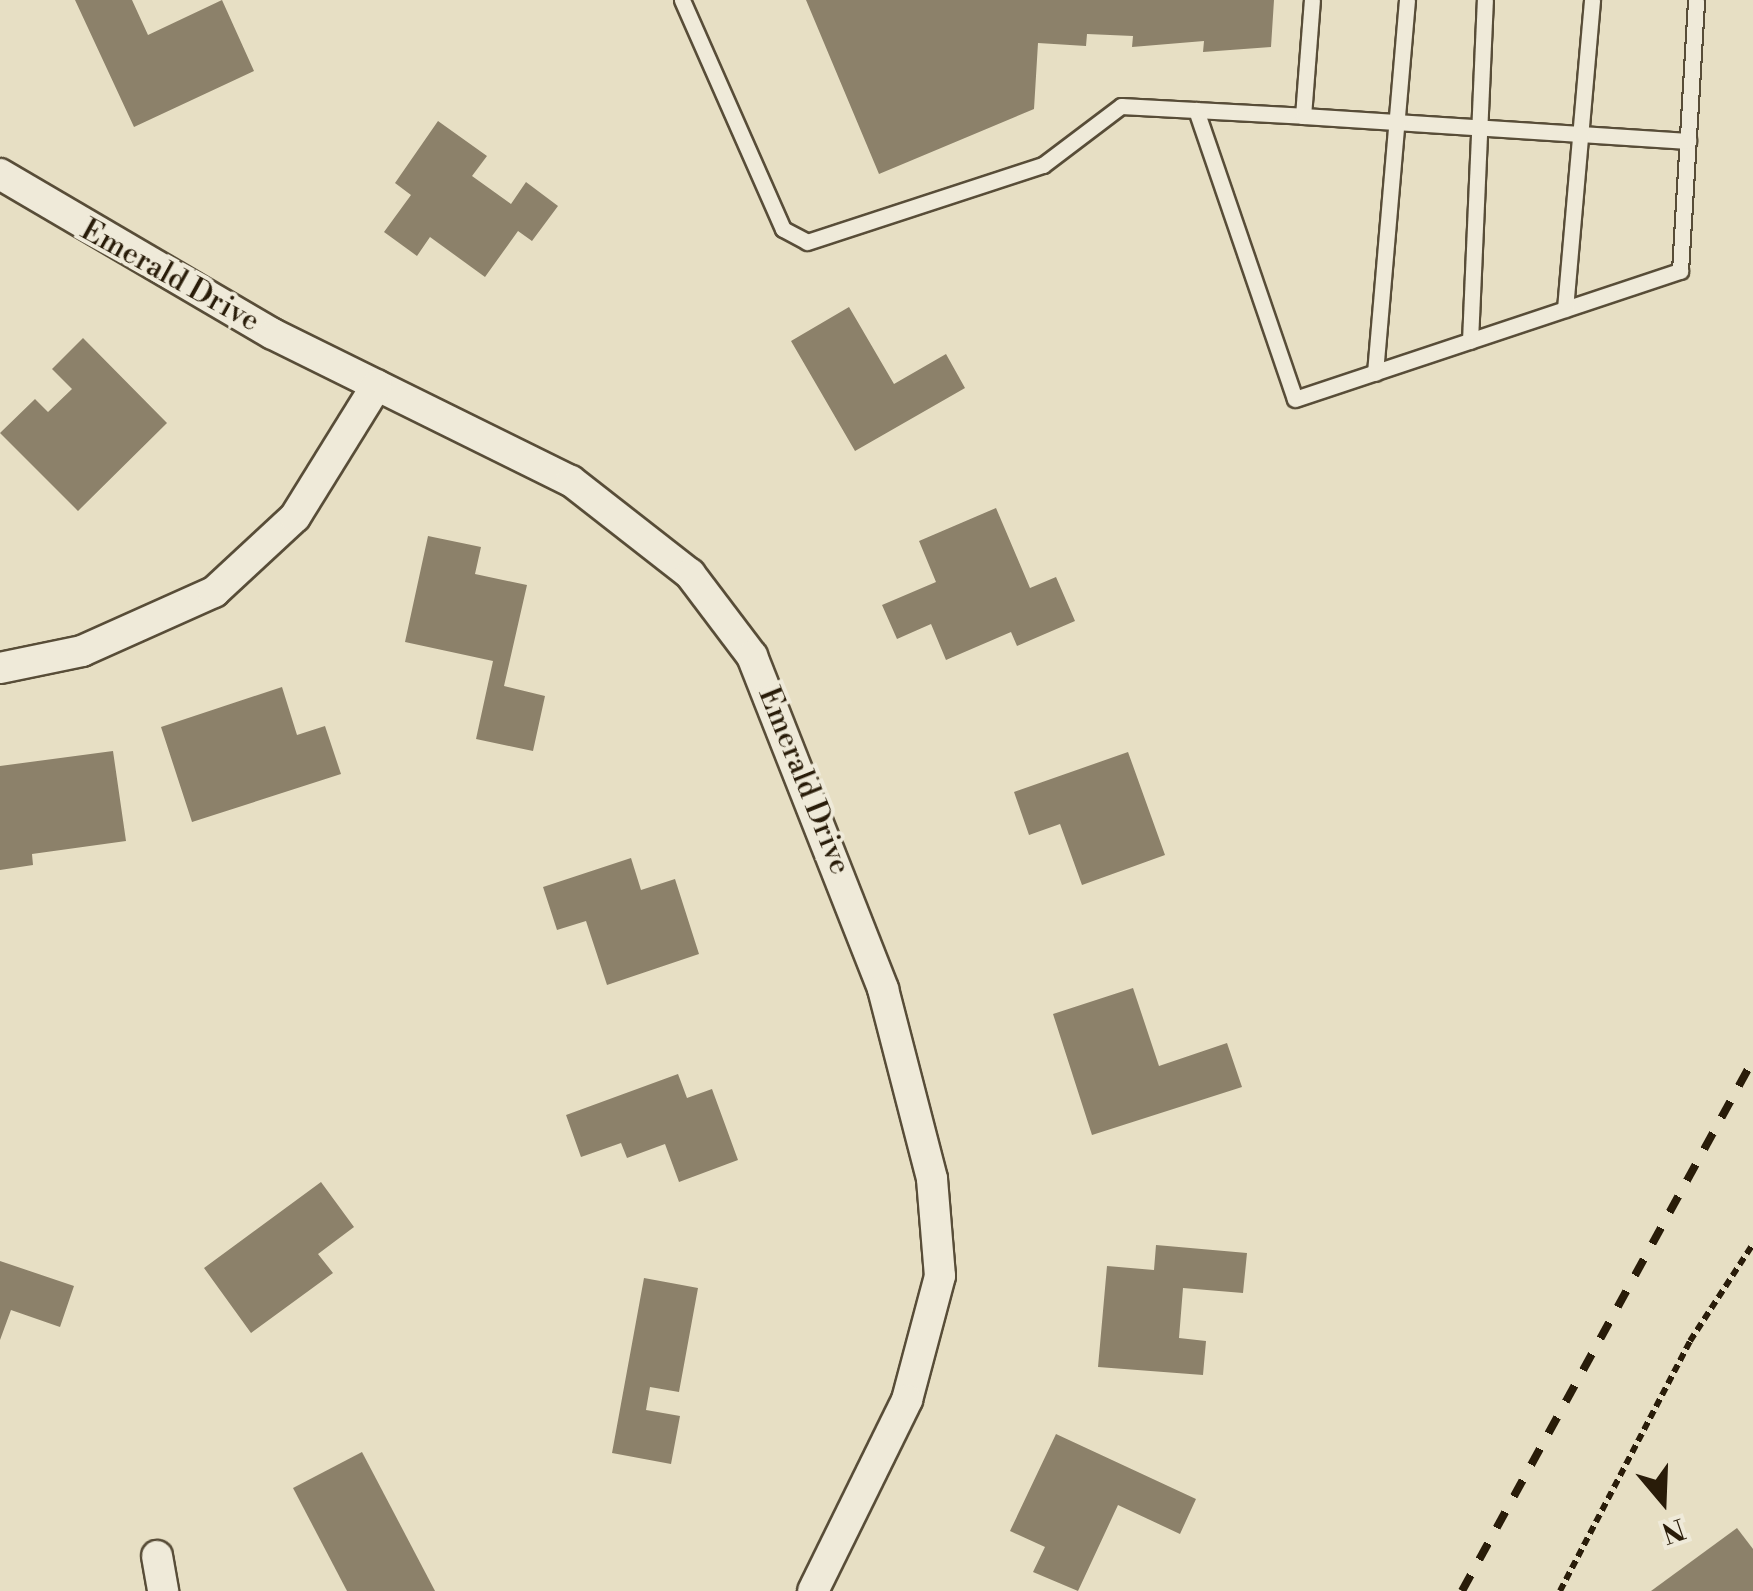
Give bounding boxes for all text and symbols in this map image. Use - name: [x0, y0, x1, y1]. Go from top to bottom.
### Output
- street label: Emerald Drive: [74, 212, 266, 340]
- street label: Emerald Drive: [750, 682, 858, 880]
- north arrow: [1613, 1451, 1713, 1551]
- text: N: [1657, 1510, 1689, 1550]

